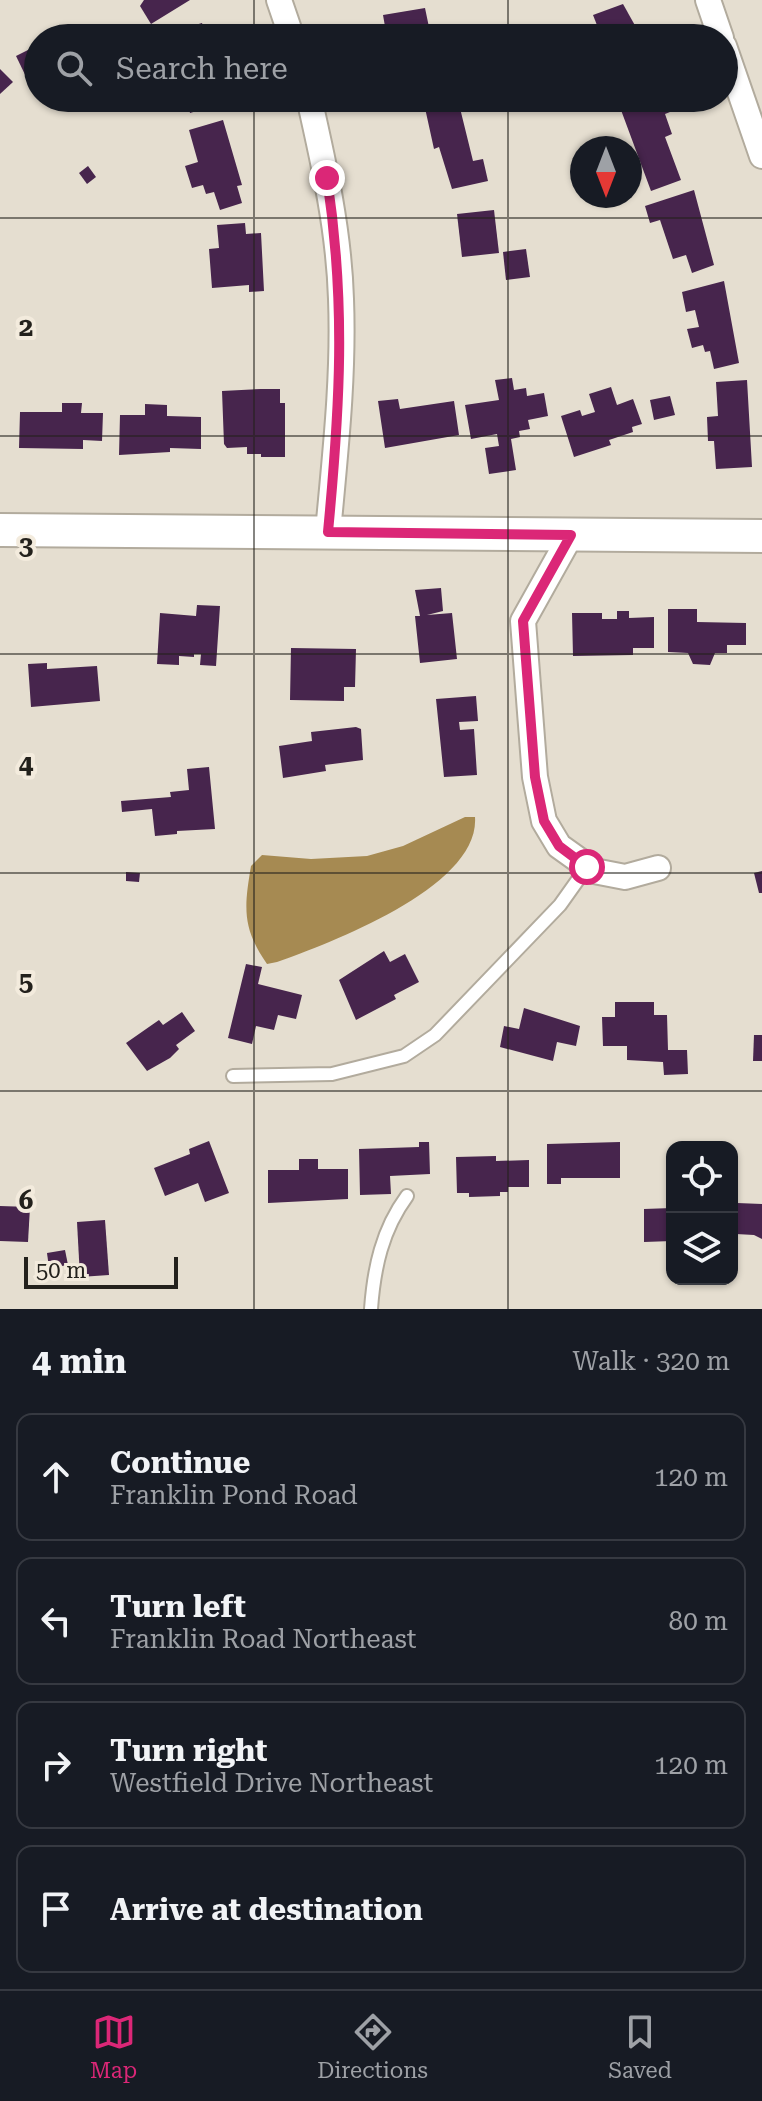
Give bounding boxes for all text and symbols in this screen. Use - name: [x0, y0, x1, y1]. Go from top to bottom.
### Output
- search box: [24, 24, 738, 112]
- icon: search: [52, 46, 96, 90]
- text: Search here: [116, 51, 288, 86]
- north arrow: [570, 136, 642, 208]
- route end: [309, 160, 345, 196]
- text: 2: [19, 312, 33, 342]
- text: 3: [19, 531, 33, 561]
- text: 4: [19, 749, 34, 779]
- route start: [569, 849, 605, 885]
- text: 5: [19, 967, 33, 997]
- map controls: [666, 1141, 738, 1285]
- button: locate: [666, 1141, 738, 1213]
- text: 6: [19, 1185, 33, 1215]
- button: layers: [666, 1213, 738, 1285]
- scale bar: [24, 1253, 178, 1289]
- text: 50 m: [36, 1258, 86, 1283]
- text: 4 min: [32, 1341, 127, 1381]
- text: Walk · 320 m: [572, 1346, 730, 1376]
- text: Continue: [110, 1445, 250, 1480]
- icon: ahead: [34, 1455, 78, 1499]
- text: 120 m: [654, 1462, 728, 1492]
- text: Franklin Pond Road: [110, 1480, 358, 1510]
- text: Turn left: [110, 1589, 246, 1624]
- icon: left: [34, 1599, 78, 1643]
- text: 80 m: [669, 1606, 728, 1636]
- text: Franklin Road Northeast: [110, 1624, 417, 1654]
- text: Turn right: [110, 1733, 267, 1768]
- icon: right: [34, 1743, 78, 1787]
- text: 120 m: [654, 1750, 728, 1780]
- text: Westfield Drive Northeast: [110, 1768, 433, 1798]
- icon: arrive: [34, 1887, 78, 1931]
- text: Arrive at destination: [110, 1892, 423, 1927]
- tab: Map: [90, 2010, 137, 2083]
- tab: Directions: [317, 2010, 428, 2083]
- tab: Saved: [608, 2010, 672, 2083]

